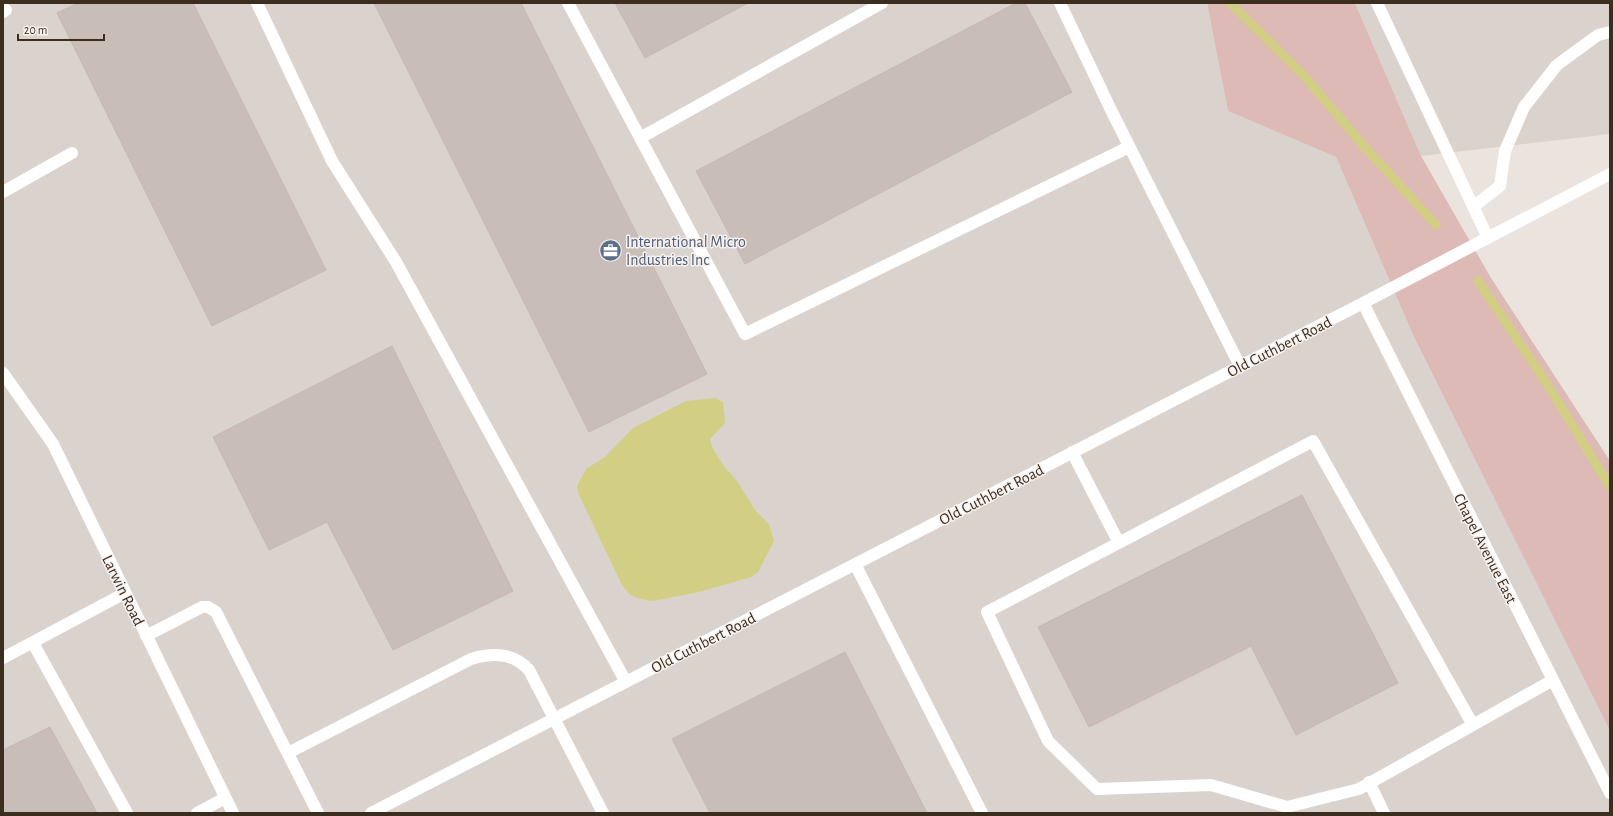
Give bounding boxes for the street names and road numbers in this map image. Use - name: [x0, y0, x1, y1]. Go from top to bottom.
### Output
- street label: Old Cuthbert Road: [1225, 314, 1334, 380]
- street label: Old Cuthbert Road: [937, 462, 1046, 528]
- street label: Chapel Avenue East: [1450, 491, 1520, 606]
- street label: Larwin Road: [99, 552, 147, 628]
- street label: Old Cuthbert Road: [649, 610, 758, 676]

